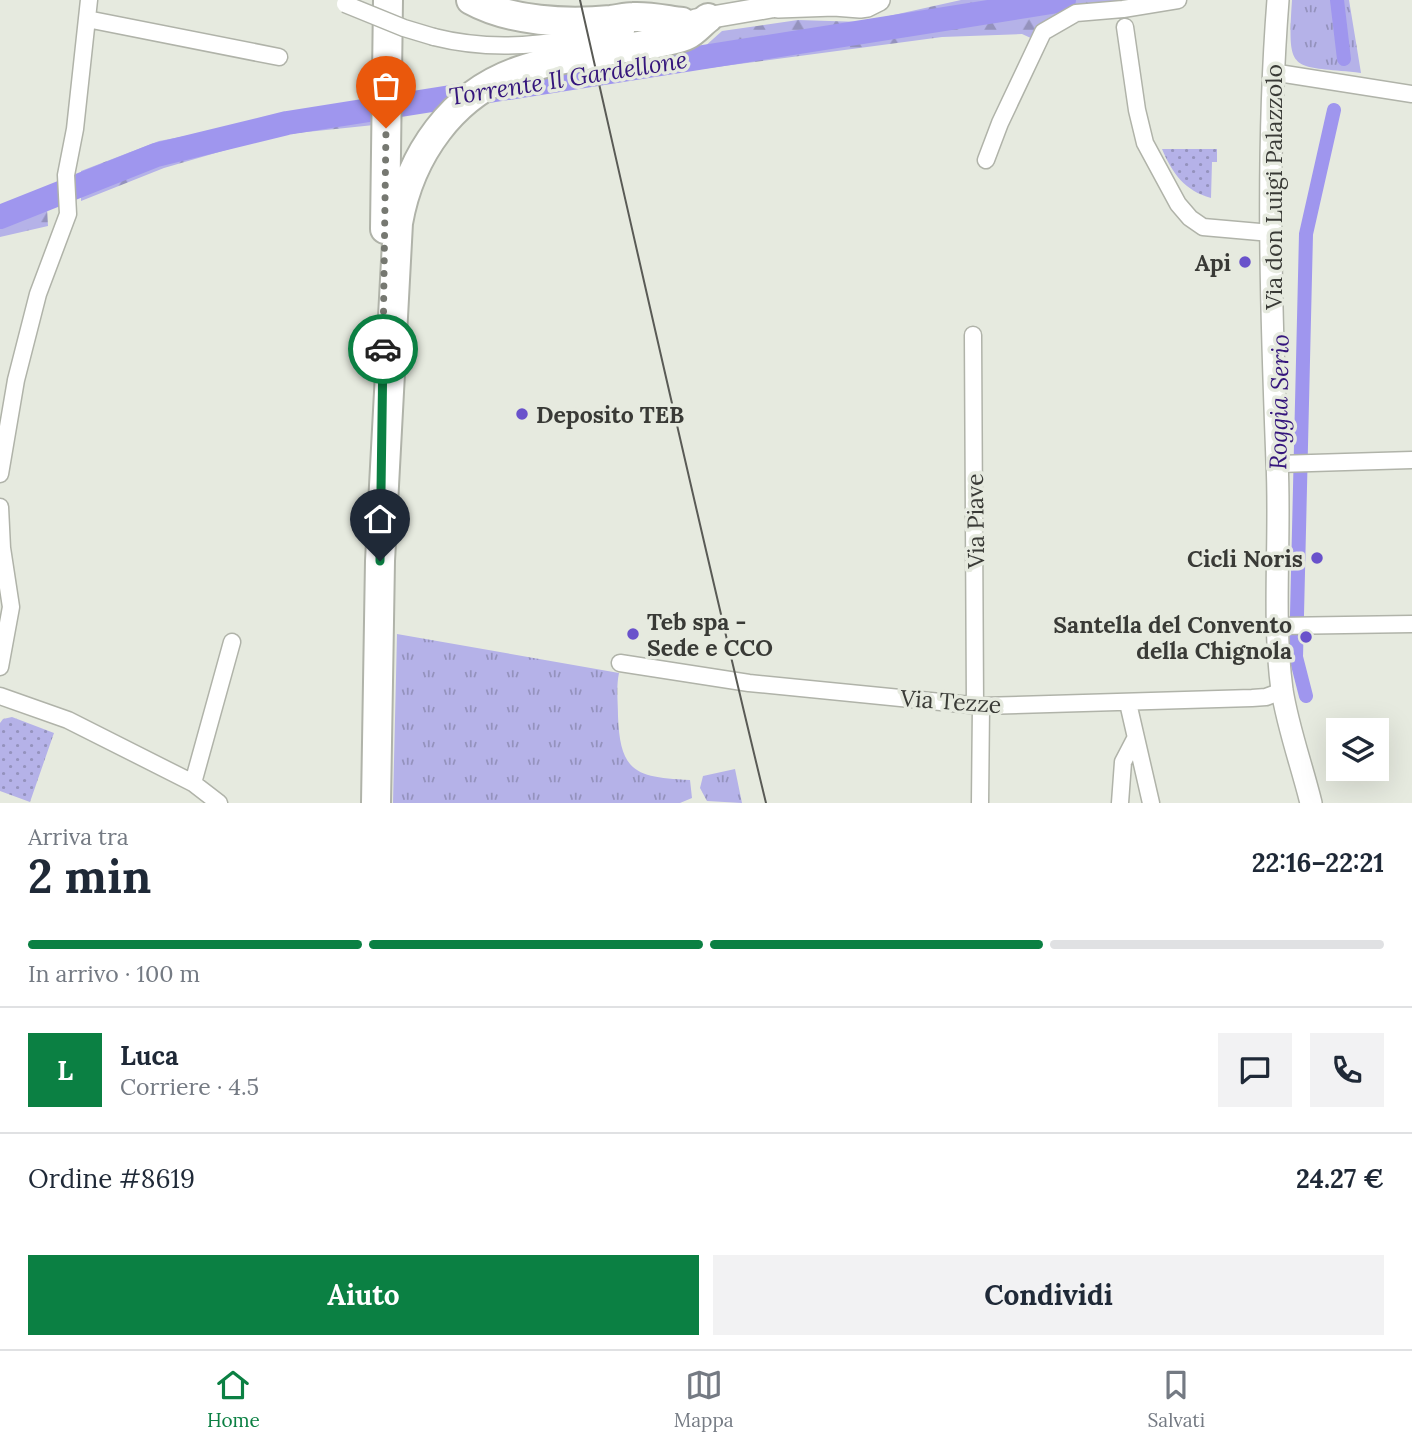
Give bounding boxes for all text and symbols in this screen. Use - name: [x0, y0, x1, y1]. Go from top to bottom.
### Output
- water label: Torrente Il Gardellone: [447, 44, 689, 112]
- pin: [356, 56, 416, 128]
- street label: Via don Luigi Palazzolo: [1259, 64, 1288, 311]
- icon: bag: [367, 67, 405, 105]
- place label: Api: [1195, 248, 1231, 277]
- marker: Api: [1237, 254, 1253, 270]
- courier: [348, 314, 418, 384]
- icon: car: [364, 330, 402, 368]
- water label: Roggia Serio: [1262, 334, 1296, 470]
- place label: Deposito TEB: [536, 400, 684, 429]
- marker: Deposito TEB: [514, 406, 530, 422]
- street label: Via Piave: [960, 473, 990, 570]
- pin: [350, 489, 410, 561]
- icon: home: [361, 500, 399, 538]
- place label: Cicli Noris: [1187, 544, 1303, 573]
- marker: Cicli Noris: [1309, 550, 1325, 566]
- place label: Teb spa - Sede e CCO: [647, 607, 773, 662]
- place label: Santella del Convento della Chignola: [1053, 610, 1292, 665]
- marker: Teb spa - Sede e CCO: [625, 626, 641, 642]
- marker: Santella del Convento della Chignola: [1298, 629, 1314, 645]
- street label: Via Tezze: [899, 683, 1002, 719]
- map controls: [1326, 718, 1389, 781]
- button: layers: [1326, 718, 1389, 781]
- text: Arriva tra: [28, 822, 129, 851]
- text: 22:16–22:21: [1252, 846, 1384, 879]
- text: 2 min: [28, 847, 151, 906]
- text: In arrivo · 100 m: [28, 959, 200, 988]
- button: chat: [1218, 1033, 1292, 1107]
- button: phone: [1310, 1033, 1384, 1107]
- text: Luca: [120, 1039, 179, 1072]
- text: L: [57, 1054, 73, 1087]
- text: Corriere · 4.5: [120, 1072, 259, 1101]
- text: Ordine #8619: [28, 1162, 195, 1195]
- text: 24.27 €: [1296, 1162, 1384, 1195]
- button: Aiuto: [28, 1255, 699, 1335]
- button: Condividi: [713, 1255, 1384, 1335]
- tab: Home: [207, 1366, 260, 1432]
- tab: Mappa: [674, 1366, 734, 1432]
- tab: Salvati: [1148, 1366, 1205, 1432]

